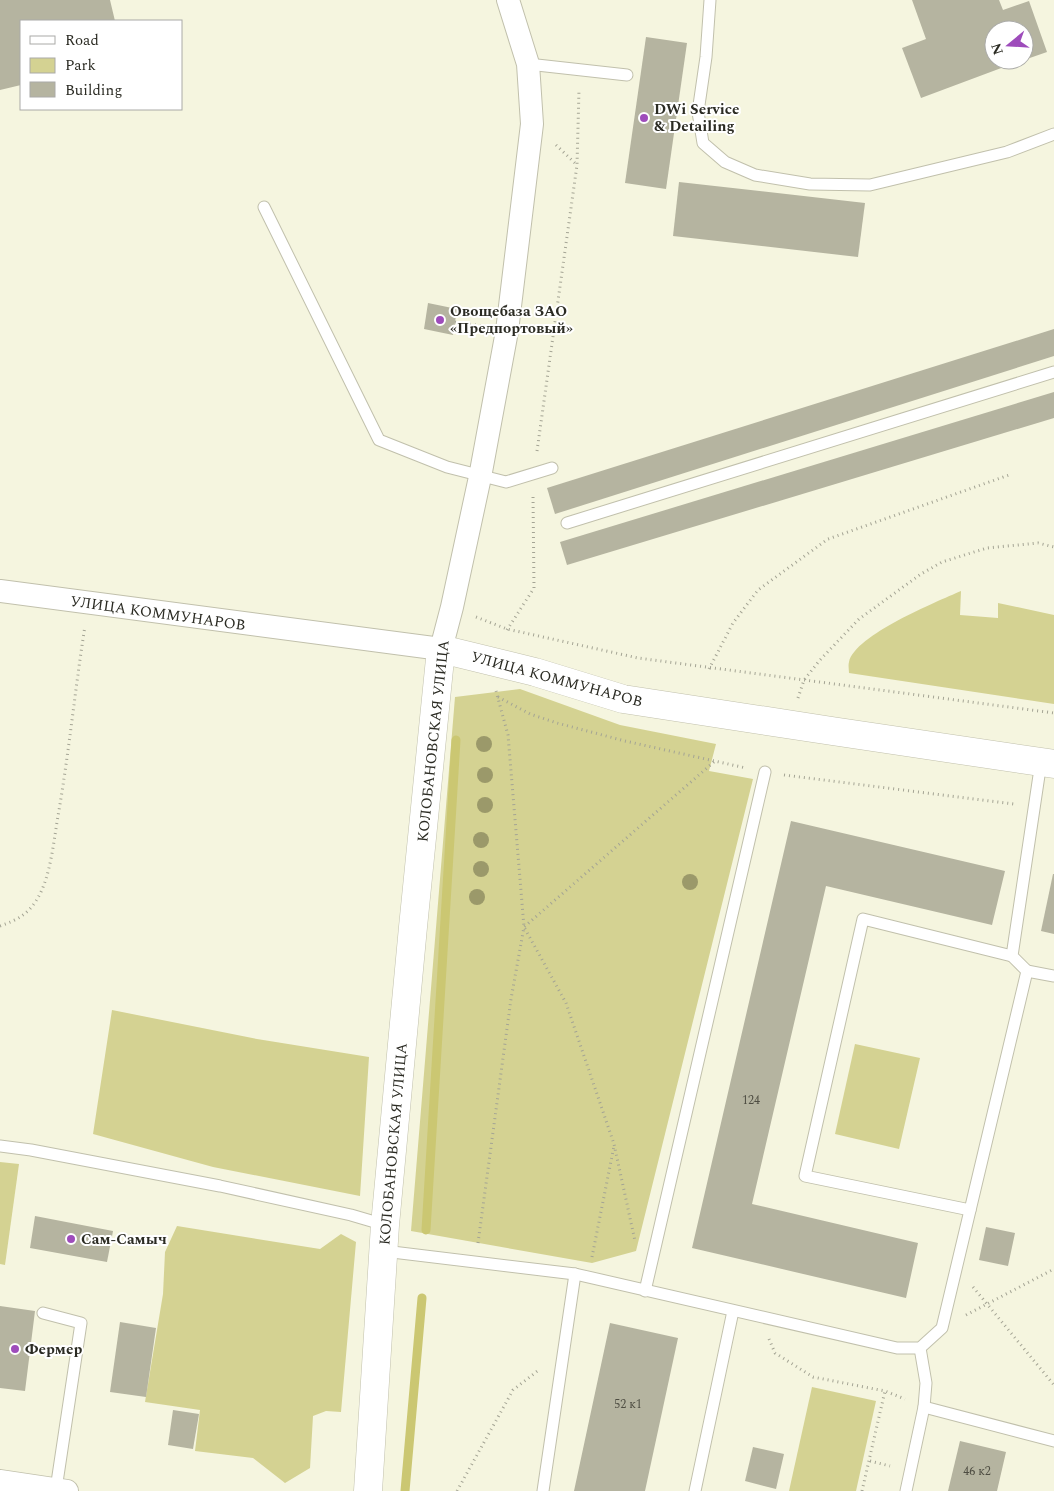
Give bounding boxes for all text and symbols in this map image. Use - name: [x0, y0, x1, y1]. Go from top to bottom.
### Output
- legend: [20, 20, 182, 110]
- north arrow: [984, 20, 1034, 70]
- text: Road: [65, 29, 99, 52]
- text: N: [985, 40, 1009, 58]
- text: Park: [65, 54, 96, 77]
- text: Building: [65, 79, 122, 102]
- place label: DWi Service & Detailing: [654, 98, 739, 138]
- marker: DWi Service & Detailing: [638, 112, 650, 124]
- place label: Овощебаза ЗАО «Предпортовый»: [450, 300, 573, 340]
- marker: Овощебаза ЗАО «Предпортовый»: [434, 314, 446, 326]
- street label: УЛИЦА КОММУНАРОВ: [69, 590, 247, 637]
- street label: КОЛОБАНОВСКАЯ УЛИЦА: [411, 639, 456, 843]
- street label: УЛИЦА КОММУНАРОВ: [469, 646, 645, 713]
- street label: КОЛОБАНОВСКАЯ УЛИЦА: [373, 1042, 414, 1246]
- house number: 124: [742, 1091, 760, 1110]
- place label: Сам-Самыч: [81, 1228, 167, 1251]
- marker: Сам-Самыч: [65, 1233, 77, 1245]
- place label: Фермер: [25, 1338, 82, 1361]
- marker: Фермер: [9, 1343, 21, 1355]
- house number: 52 к1: [614, 1395, 642, 1414]
- house number: 46 к2: [963, 1462, 991, 1481]

